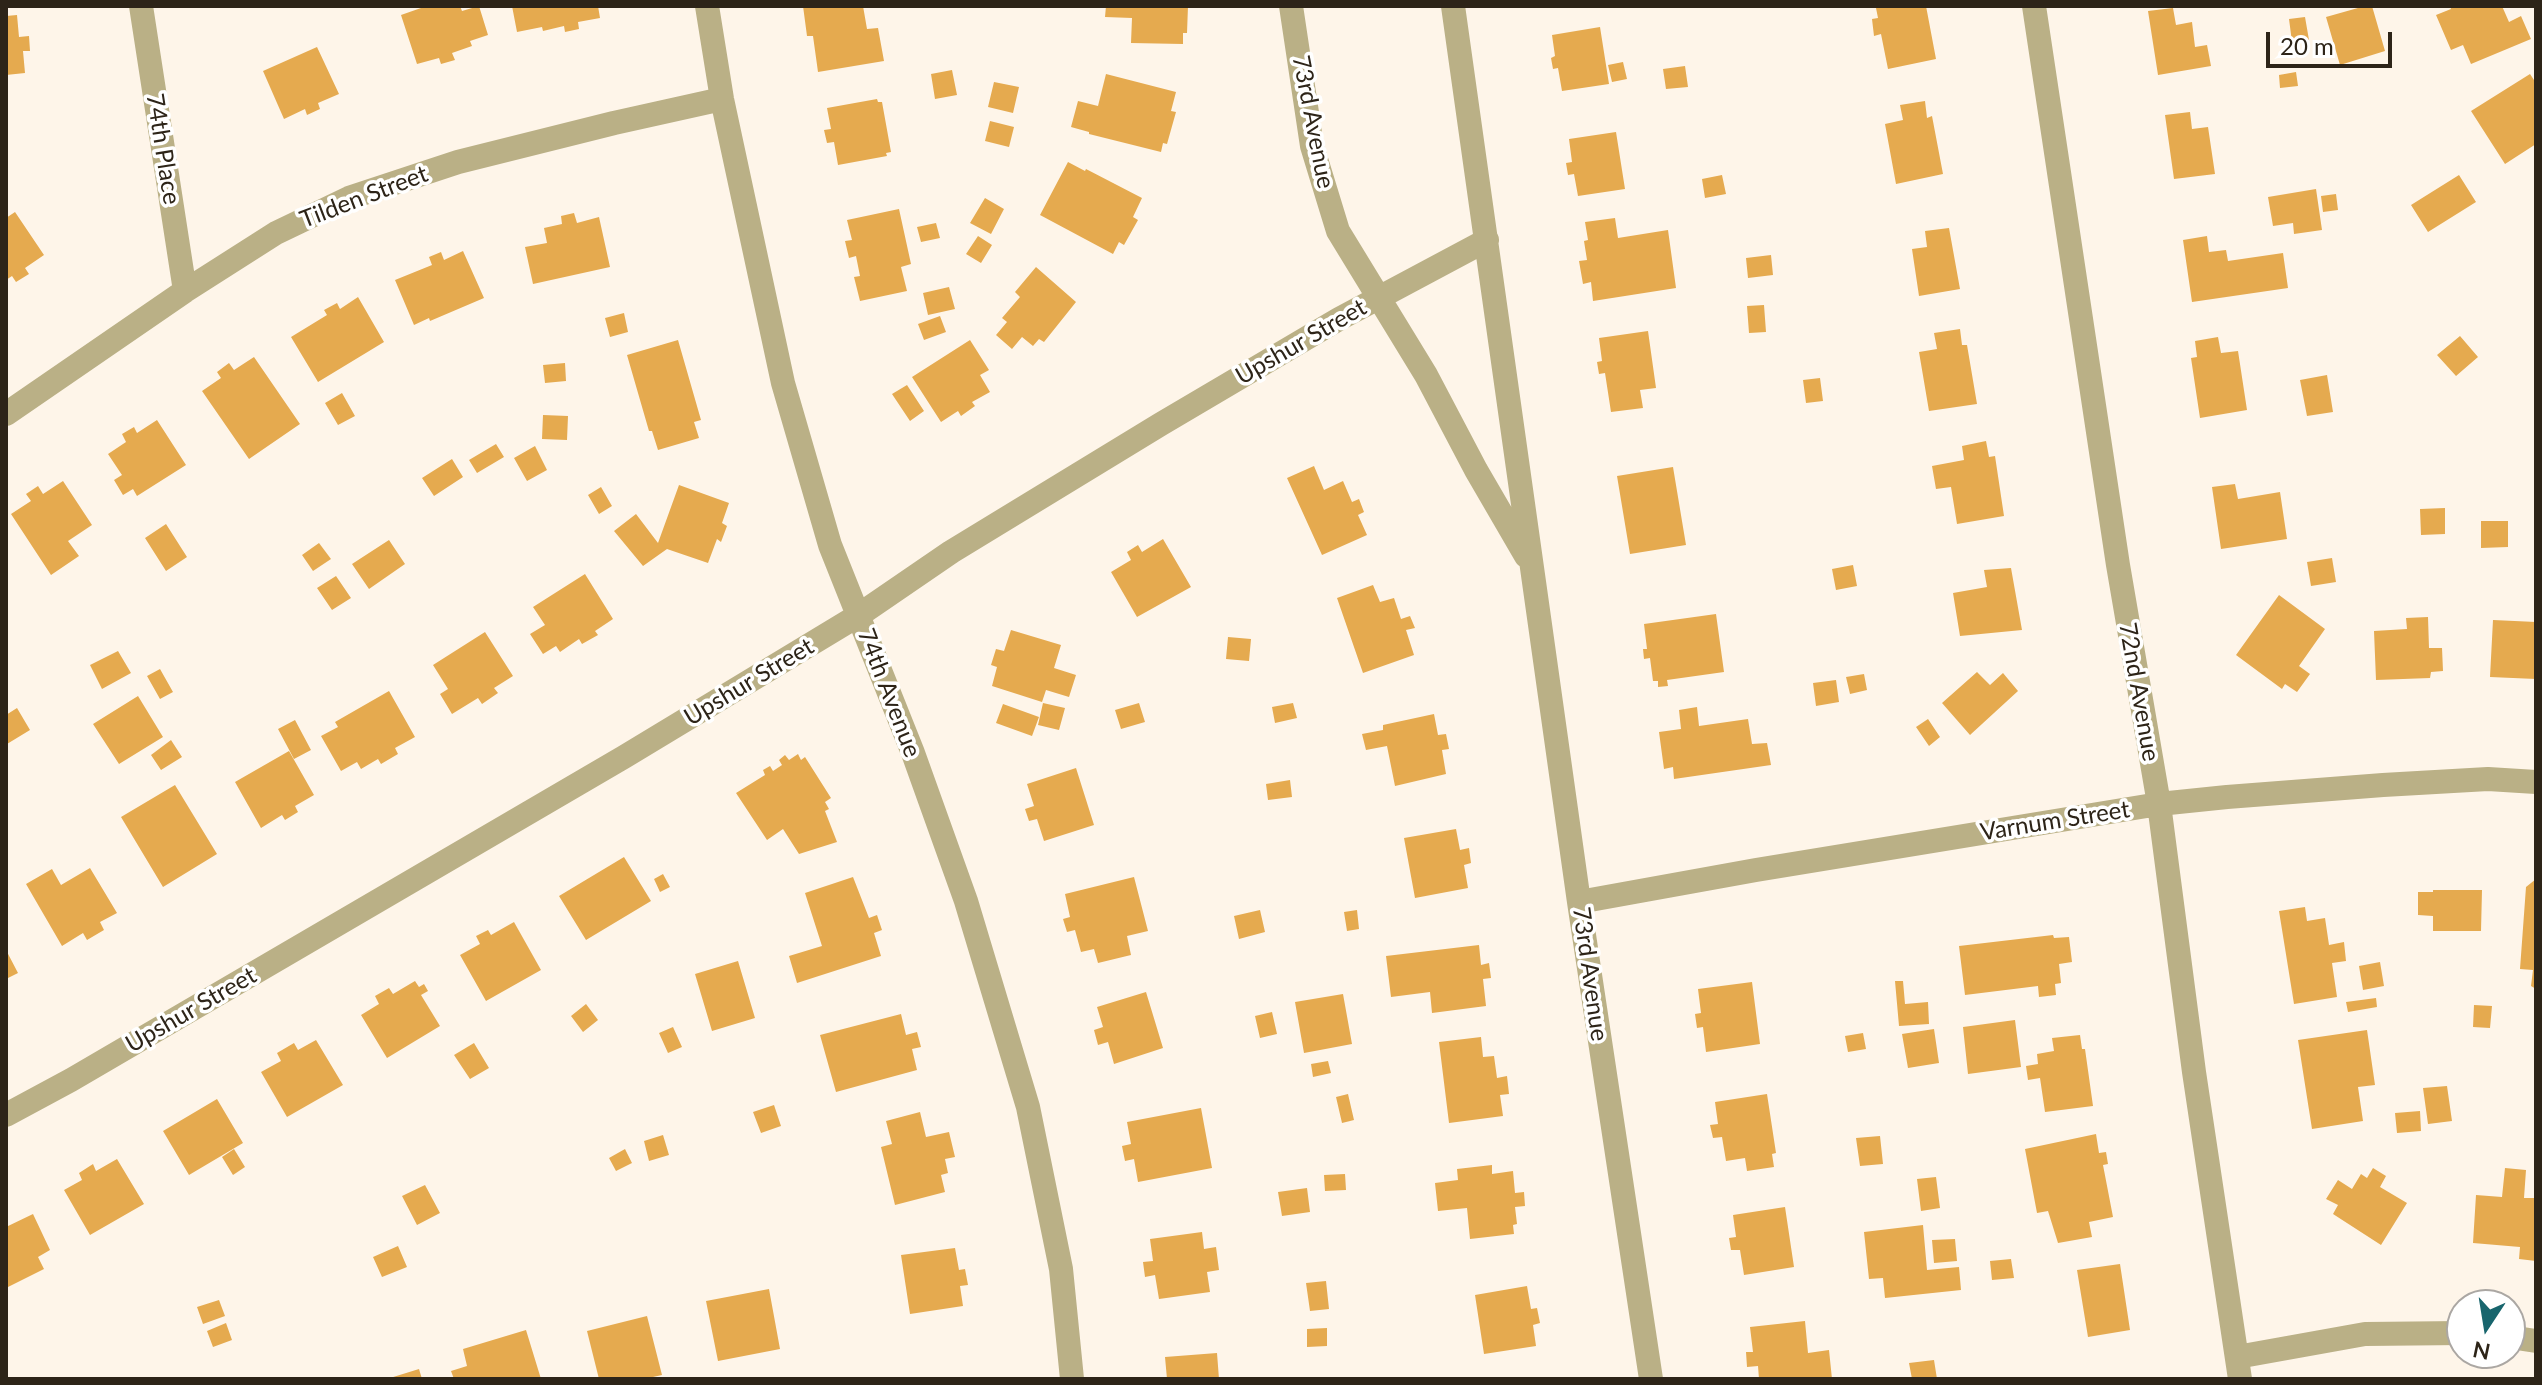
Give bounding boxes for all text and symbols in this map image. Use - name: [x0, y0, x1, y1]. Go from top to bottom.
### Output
- scale bar: [2270, 16, 2396, 66]
- text: 20 m: [2280, 31, 2334, 60]
- street label: 73rd Avenue: [1286, 53, 1340, 191]
- street label: 74th Place: [140, 92, 186, 206]
- street label: Tilden Street: [296, 159, 432, 235]
- street label: Upshur Street: [1231, 293, 1371, 391]
- street label: 72nd Avenue: [2113, 620, 2165, 764]
- street label: 74th Avenue: [851, 625, 927, 761]
- street label: Upshur Street: [679, 632, 819, 732]
- street label: Varnum Street: [1978, 795, 2132, 847]
- street label: 73rd Avenue: [1566, 905, 1614, 1043]
- street label: Upshur Street: [121, 961, 261, 1059]
- north arrow: [2446, 1289, 2526, 1369]
- text: N: [2470, 1336, 2492, 1366]

